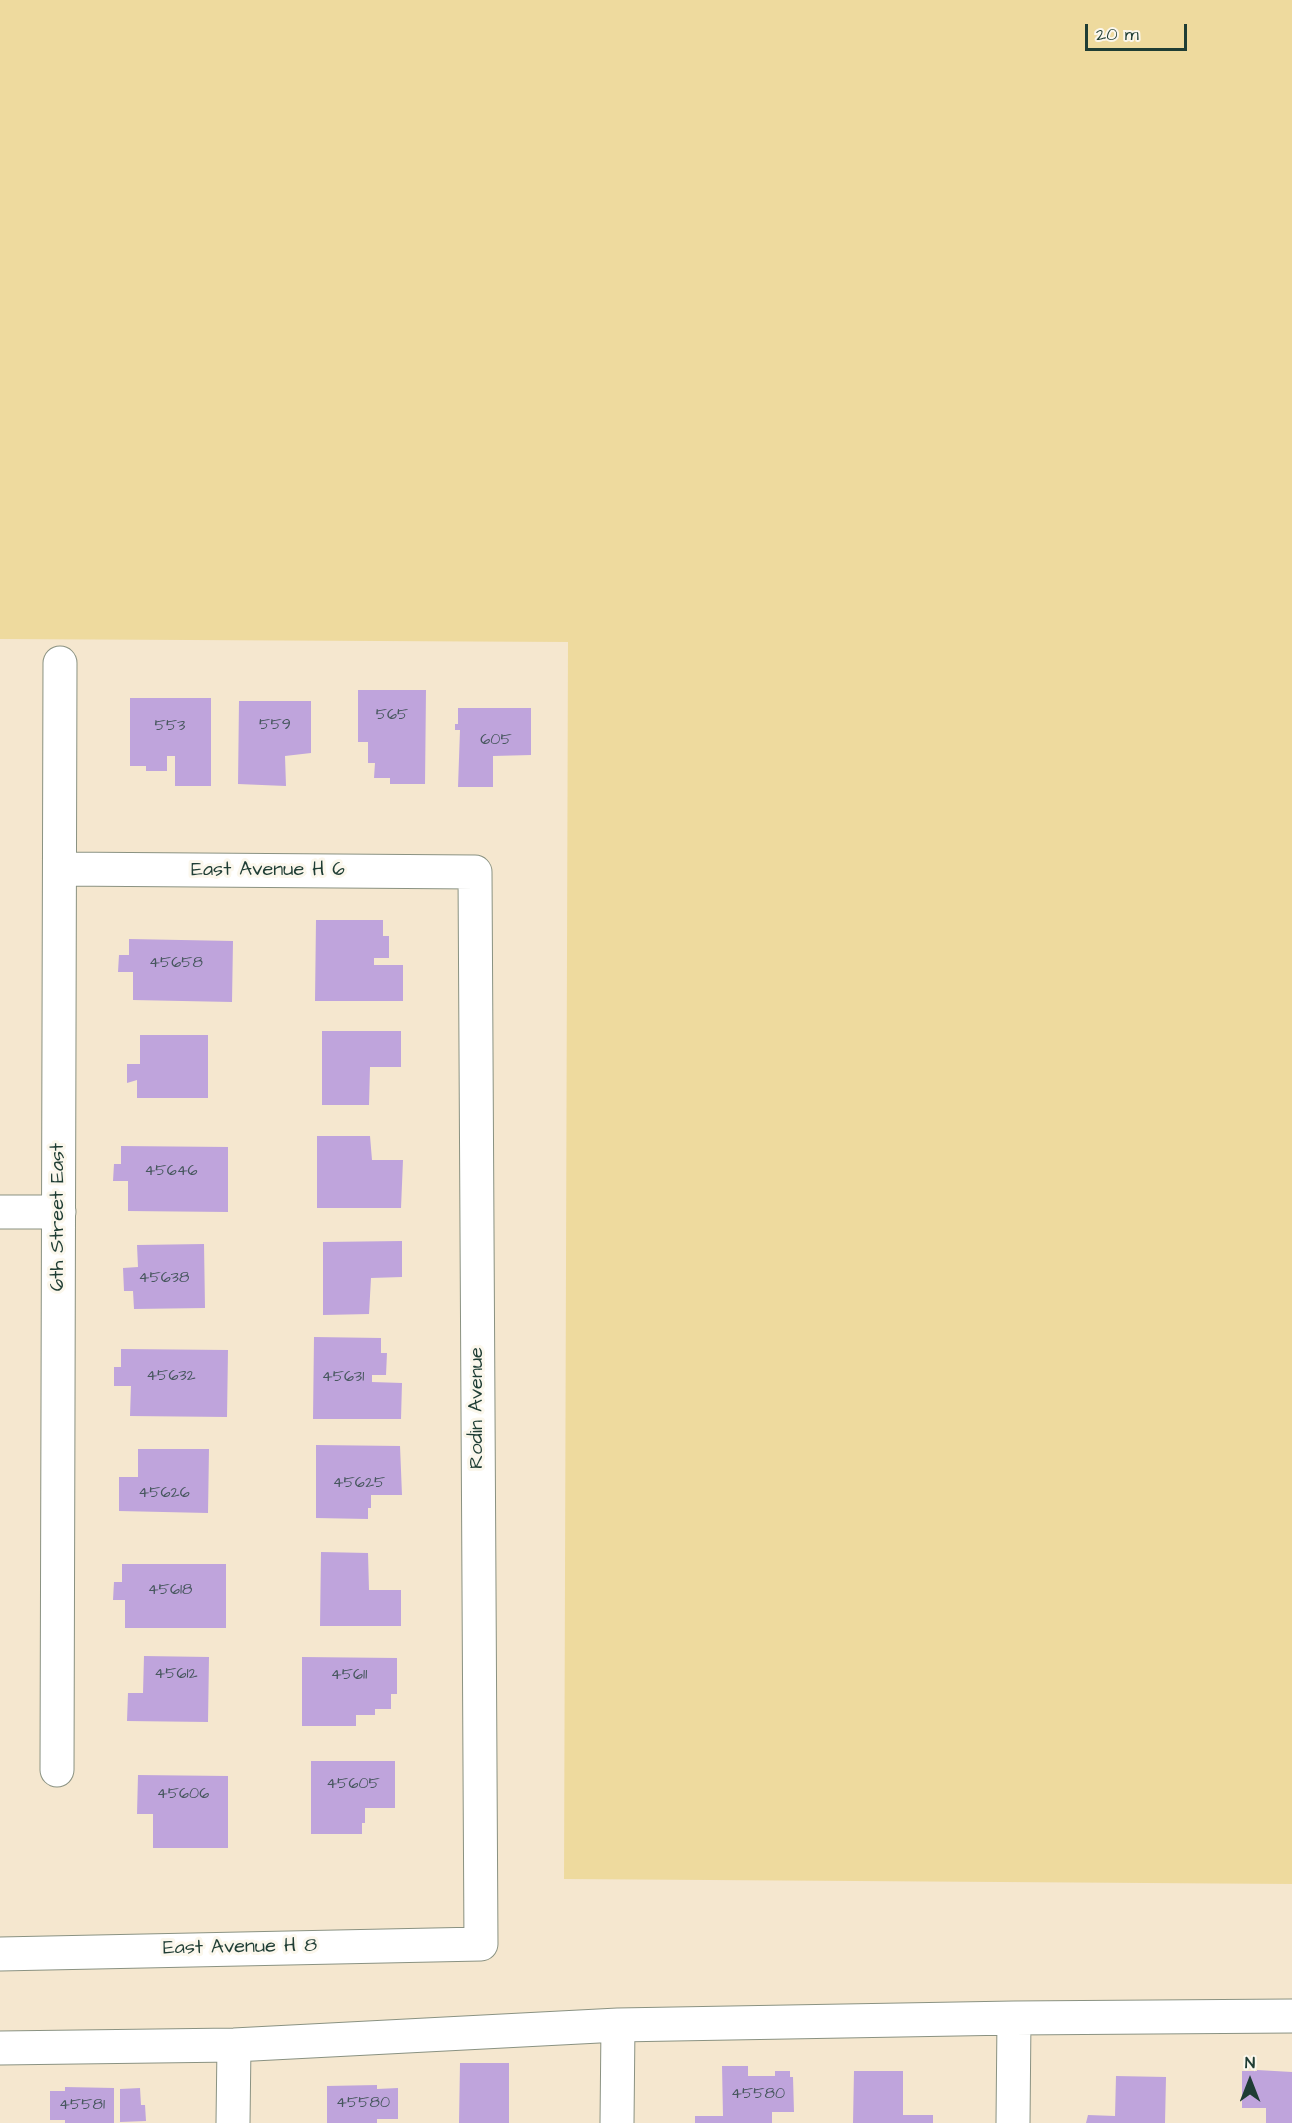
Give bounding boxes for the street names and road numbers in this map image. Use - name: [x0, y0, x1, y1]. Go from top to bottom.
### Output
- street label: East Avenue H 6: [191, 859, 345, 883]
- street label: 6th Street East: [47, 1143, 71, 1291]
- street label: Rodin Avenue: [466, 1347, 490, 1469]
- street label: East Avenue H 8: [163, 1935, 317, 1961]

